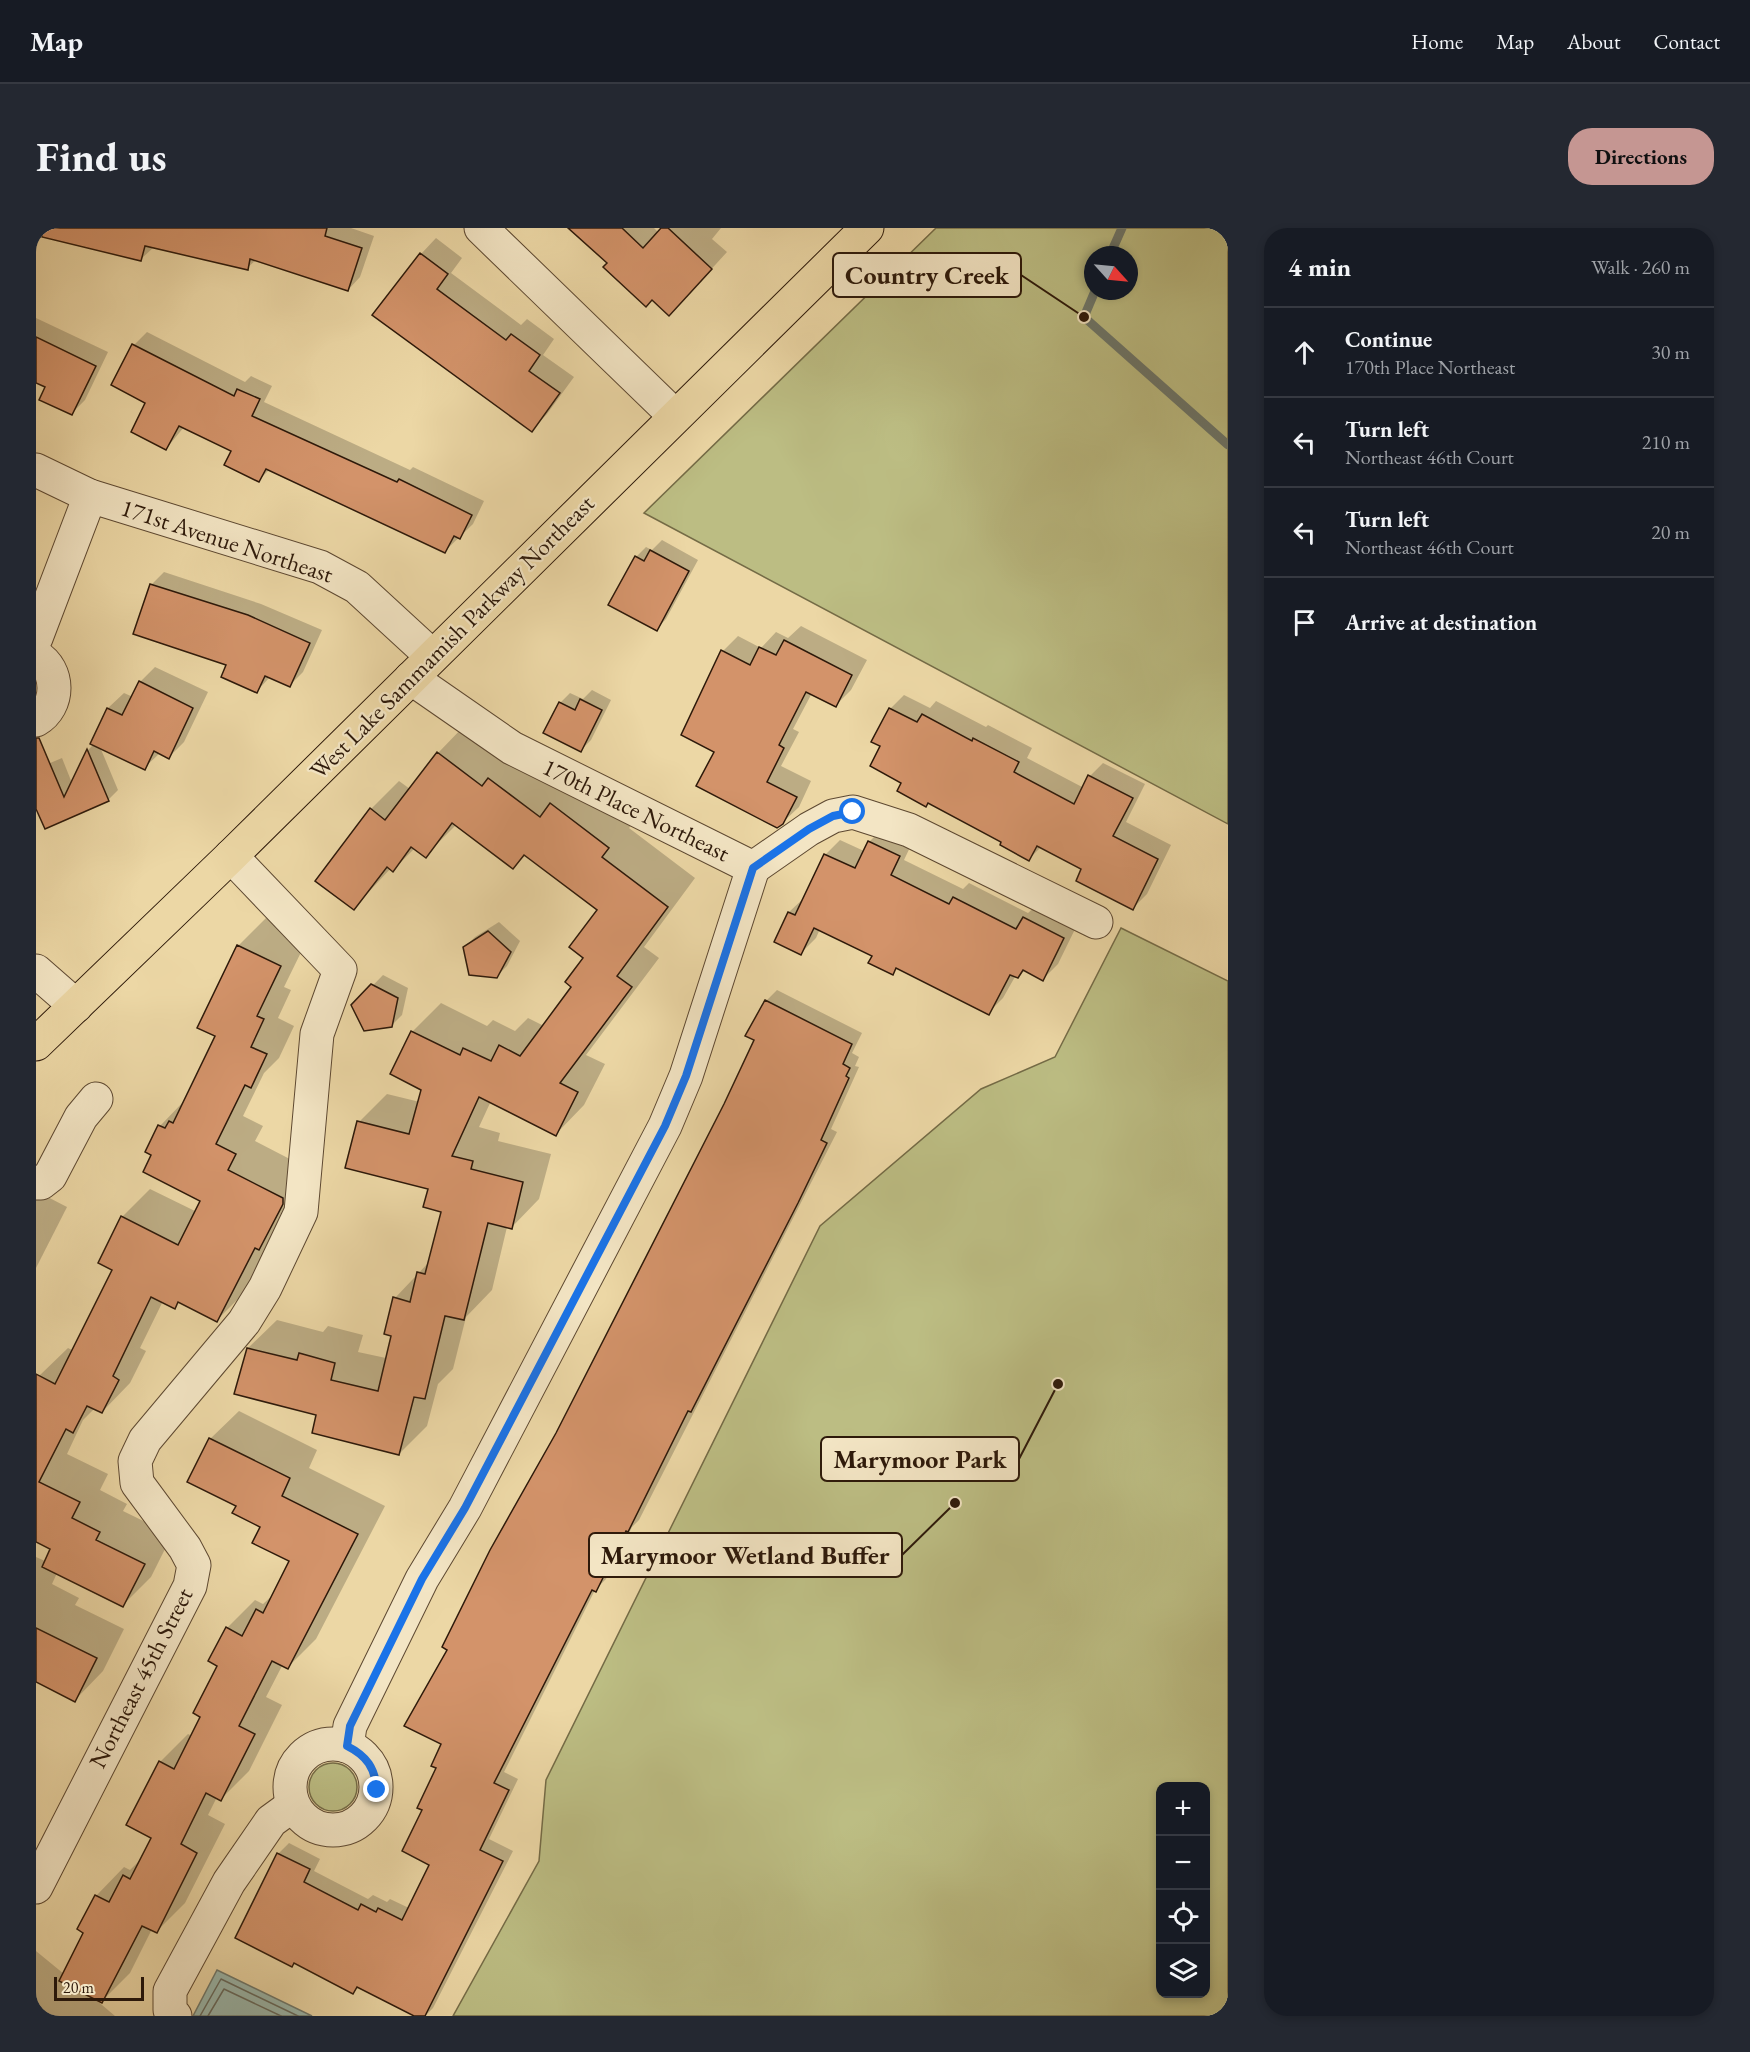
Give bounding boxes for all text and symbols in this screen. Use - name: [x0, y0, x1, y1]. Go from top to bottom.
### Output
- text: Map: [30, 23, 83, 59]
- text: Home: [1411, 28, 1463, 55]
- text: Map: [1496, 28, 1534, 55]
- text: About: [1567, 28, 1620, 55]
- text: Contact: [1653, 28, 1720, 55]
- button: Directions: [1568, 128, 1714, 185]
- text: Find us: [36, 129, 167, 184]
- north arrow: [1084, 246, 1138, 300]
- text: 4 min: [1288, 250, 1351, 284]
- callout: Country Creek: [833, 253, 1021, 297]
- text: Walk · 260 m: [1591, 254, 1690, 280]
- text: Country Creek: [845, 258, 1010, 292]
- text: Continue: [1345, 325, 1432, 354]
- icon: ahead: [1288, 336, 1321, 369]
- text: 30 m: [1651, 339, 1690, 365]
- text: 170th Place Northeast: [1345, 354, 1515, 380]
- text: Turn left: [1345, 415, 1429, 444]
- icon: left: [1288, 426, 1321, 459]
- text: 210 m: [1642, 429, 1690, 455]
- text: Northeast 46th Court: [1345, 444, 1514, 470]
- street label: West Lake Sammamish Parkway Northeast: [303, 488, 601, 785]
- street label: 171st Avenue Northeast: [117, 492, 338, 590]
- text: Turn left: [1345, 505, 1429, 534]
- icon: left: [1288, 516, 1321, 549]
- text: 20 m: [1651, 519, 1690, 545]
- text: Northeast 46th Court: [1345, 534, 1514, 560]
- icon: arrive: [1288, 606, 1321, 639]
- text: Arrive at destination: [1345, 608, 1537, 637]
- street label: 170th Place Northeast: [538, 751, 735, 868]
- route start: [839, 798, 865, 824]
- callout: Marymoor Park: [821, 1437, 1019, 1481]
- text: Marymoor Park: [833, 1442, 1008, 1476]
- callout: Marymoor Wetland Buffer: [589, 1533, 902, 1577]
- text: Marymoor Wetland Buffer: [600, 1538, 890, 1572]
- street label: Northeast 45th Street: [82, 1582, 200, 1773]
- route end: [363, 1776, 389, 1802]
- map controls: [1156, 1782, 1210, 1998]
- button: +: [1156, 1782, 1210, 1836]
- button: −: [1156, 1836, 1210, 1890]
- button: locate: [1156, 1890, 1210, 1944]
- button: layers: [1156, 1944, 1210, 1998]
- scale bar: [54, 1974, 144, 2002]
- text: 20 m: [63, 1977, 94, 1998]

